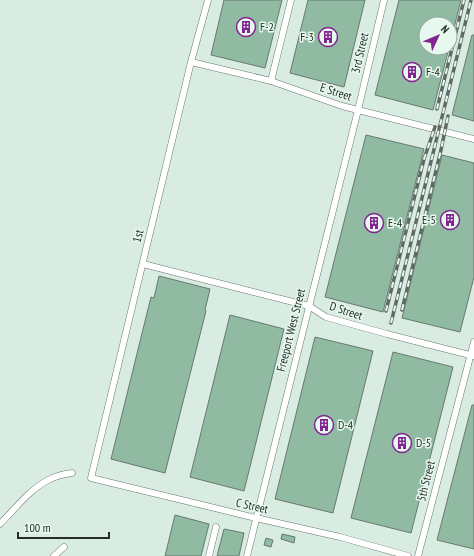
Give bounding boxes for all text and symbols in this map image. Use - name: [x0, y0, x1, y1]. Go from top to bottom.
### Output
- building icon: F-2: [235, 16, 257, 38]
- north arrow: [418, 16, 458, 56]
- place label: F-2: [260, 19, 274, 34]
- text: N: [438, 22, 452, 36]
- building icon: F-3: [317, 26, 339, 48]
- place label: F-3: [300, 29, 314, 44]
- street label: 3rd Street: [348, 30, 372, 75]
- building icon: F-4: [401, 61, 423, 83]
- place label: F-4: [426, 64, 440, 79]
- street label: E Street: [318, 79, 355, 104]
- building icon: E-5: [439, 209, 461, 231]
- building icon: E-4: [363, 212, 385, 234]
- place label: E-5: [422, 212, 436, 227]
- place label: E-4: [388, 215, 403, 230]
- street label: 1st: [129, 227, 147, 244]
- street label: Freeport West Street: [273, 286, 308, 373]
- street label: D Street: [328, 298, 365, 323]
- building icon: D-4: [313, 414, 335, 436]
- place label: D-4: [338, 417, 354, 432]
- building icon: D-5: [391, 432, 413, 454]
- place label: D-5: [416, 435, 431, 450]
- street label: 5th Street: [413, 458, 438, 503]
- street label: C Street: [235, 495, 270, 517]
- scale bar: [18, 514, 109, 540]
- text: 100 m: [24, 520, 51, 535]

